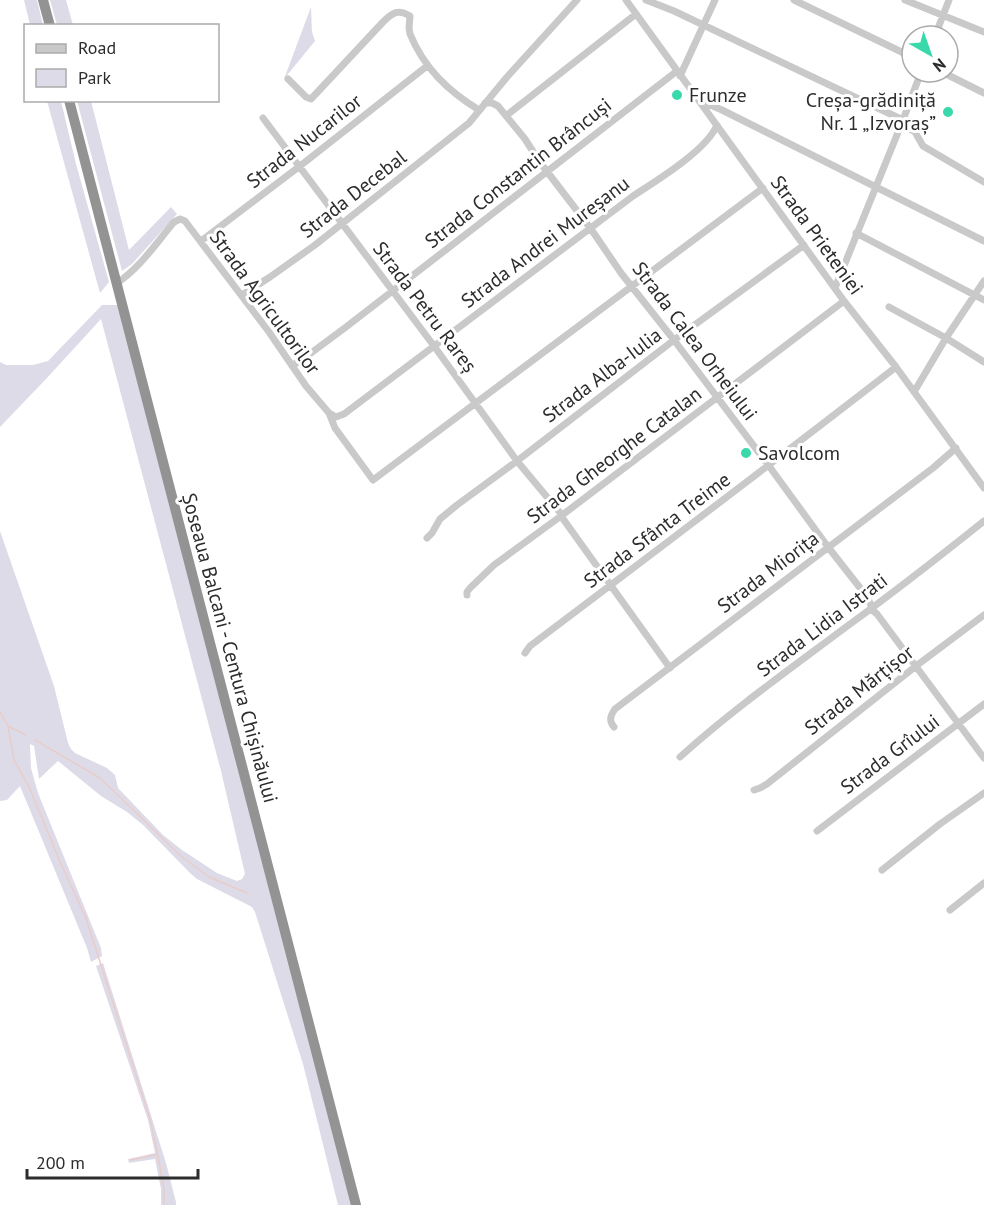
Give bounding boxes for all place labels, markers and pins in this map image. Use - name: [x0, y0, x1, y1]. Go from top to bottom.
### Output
- place label: Frunze: [689, 82, 747, 108]
- place label: Creșa-grădiniță Nr. 1 „Izvoraș”: [806, 87, 936, 136]
- marker: Frunze: [670, 88, 684, 102]
- marker: Creșa-grădiniță Nr. 1 „Izvoraș”: [941, 105, 955, 119]
- place label: Savolcom: [758, 440, 840, 466]
- marker: Savolcom: [739, 446, 753, 460]

